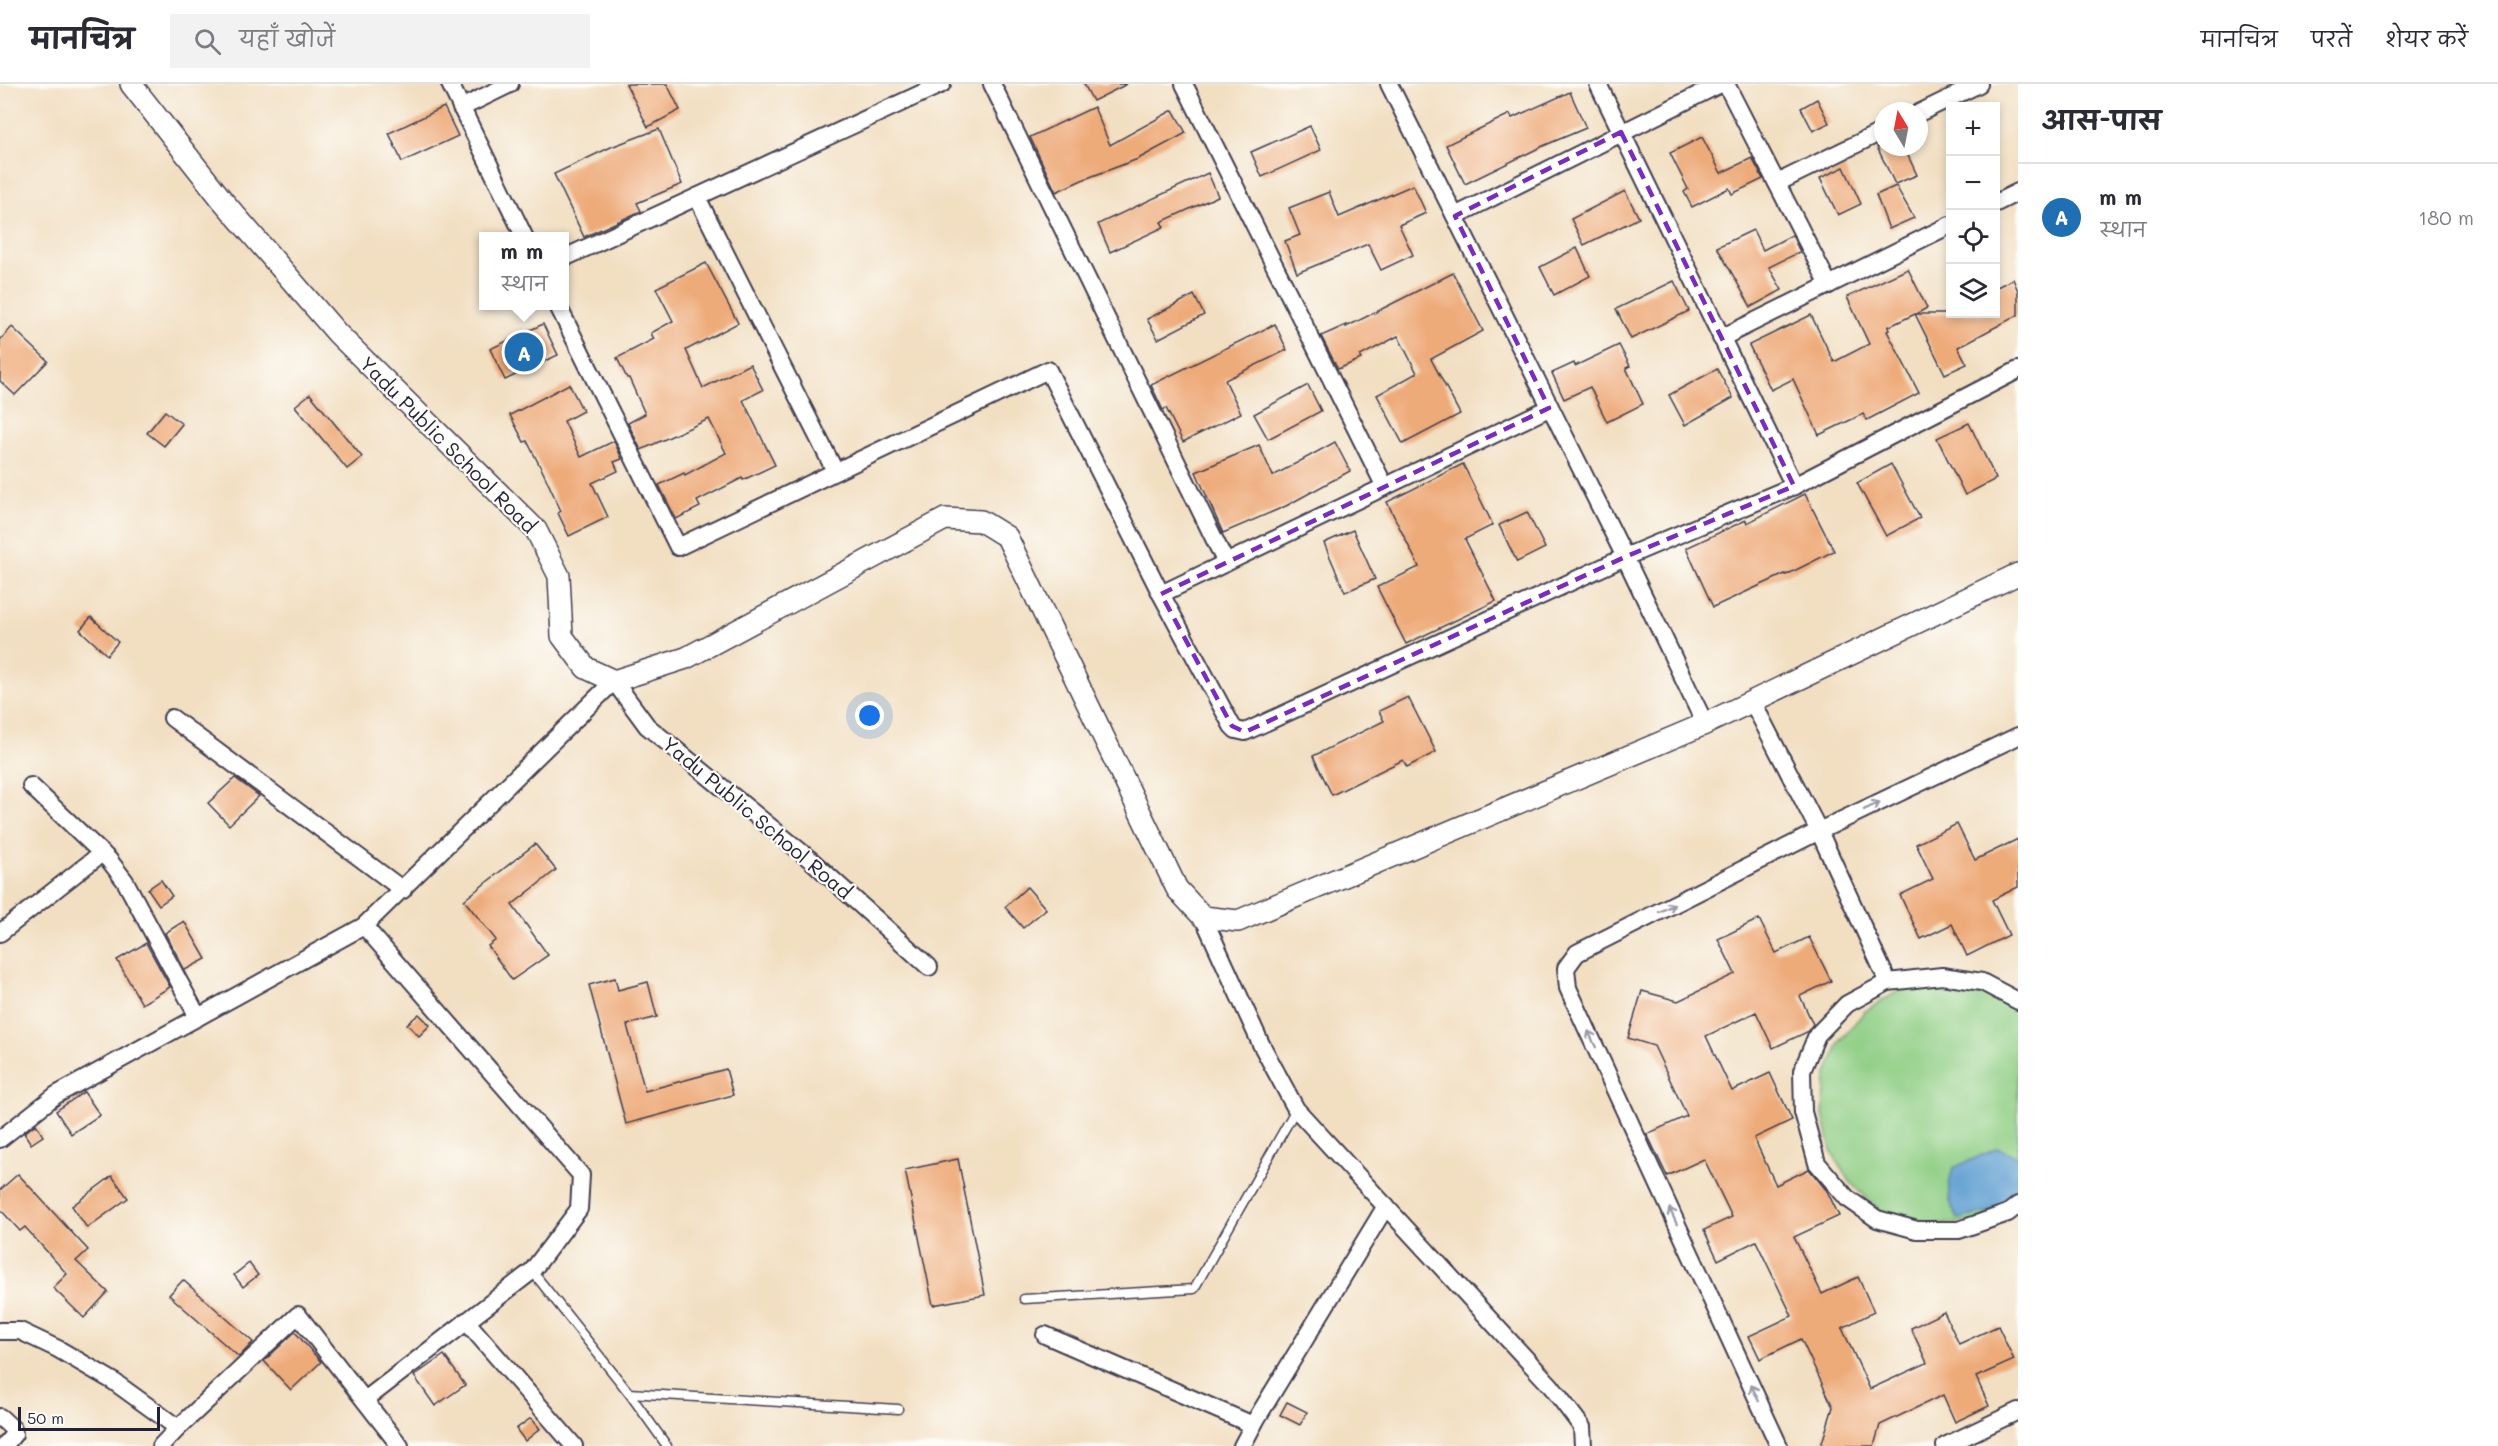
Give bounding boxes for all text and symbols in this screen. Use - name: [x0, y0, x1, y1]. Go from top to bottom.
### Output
- search box: [170, 14, 590, 68]
- text: मानचित्र: [30, 20, 134, 56]
- text: यहाँ खोजें: [239, 24, 335, 53]
- icon: search: [191, 25, 224, 58]
- text: मानचित्र: [2201, 25, 2278, 52]
- text: परतें: [2311, 25, 2352, 52]
- text: शेयर करें: [2385, 25, 2468, 52]
- north arrow: [1874, 102, 1928, 156]
- map controls: [1946, 102, 2000, 318]
- button: +: [1946, 102, 2000, 156]
- text: आस-पास: [2042, 103, 2161, 137]
- button: −: [1946, 156, 2000, 210]
- text: m m: [2099, 182, 2142, 211]
- text: A: [2055, 204, 2068, 230]
- text: 180 m: [2418, 204, 2474, 230]
- button: locate: [1946, 210, 2000, 264]
- text: स्थान: [2099, 216, 2146, 242]
- popup: [479, 232, 569, 310]
- text: m m: [500, 236, 543, 265]
- button: layers: [1946, 264, 2000, 318]
- text: स्थान: [500, 270, 548, 296]
- pin: A: [504, 330, 544, 374]
- street label: Yadu Public School Road: [355, 350, 543, 538]
- your location: [855, 701, 884, 730]
- street label: Yadu Public School Road: [657, 730, 858, 904]
- one-way arrow: [1862, 800, 1880, 811]
- one-way arrow: [1657, 902, 1675, 913]
- one-way arrow: [1585, 1030, 1597, 1048]
- one-way arrow: [1667, 1207, 1679, 1225]
- one-way arrow: [1748, 1384, 1760, 1402]
- scale bar: [18, 1404, 160, 1432]
- text: 50 m: [27, 1407, 64, 1428]

